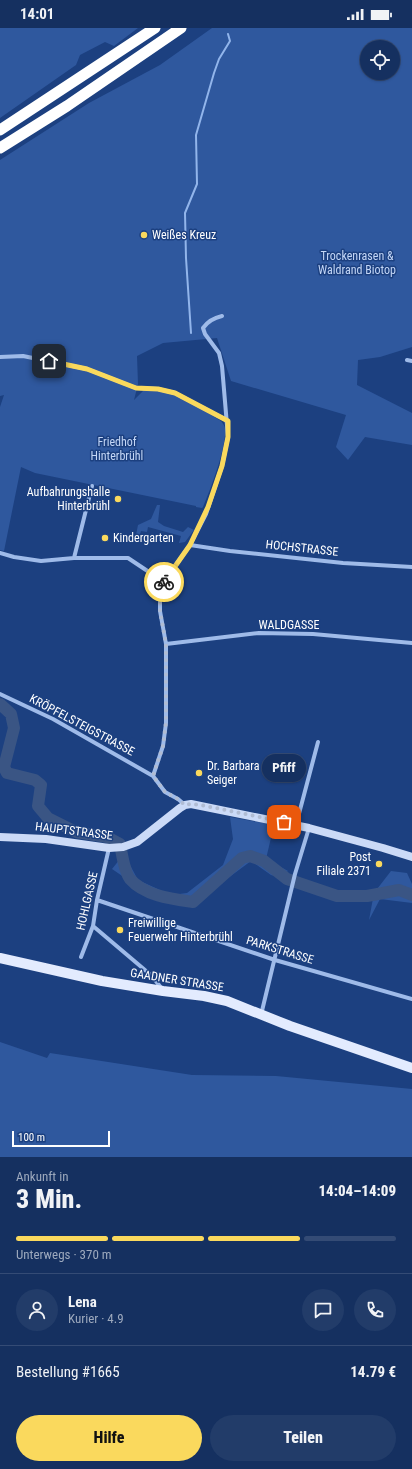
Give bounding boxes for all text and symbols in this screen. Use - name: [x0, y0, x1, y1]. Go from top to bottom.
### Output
- text: 14:01: [20, 5, 54, 23]
- map controls: [360, 40, 400, 80]
- button: locate: [360, 40, 400, 80]
- place label: Weißes Kreuz: [152, 228, 216, 242]
- marker: Weißes Kreuz: [139, 230, 149, 240]
- park label: Trockenrasen & Waldrand Biotop: [318, 249, 396, 277]
- pin: [32, 344, 66, 378]
- icon: home: [38, 350, 60, 372]
- park label: Friedhof Hinterbrühl: [91, 435, 143, 463]
- place label: Aufbahrungshalle Hinterbrühl: [27, 485, 110, 513]
- marker: Aufbahrungshalle Hinterbrühl: [113, 494, 123, 504]
- place label: Kindergarten: [113, 531, 174, 545]
- marker: Kindergarten: [100, 533, 110, 543]
- street label: HOCHSTRASSE: [265, 537, 339, 559]
- courier: [144, 562, 184, 602]
- icon: bike: [153, 571, 175, 593]
- street label: WALDGASSE: [259, 618, 319, 632]
- street label: KRÖPFELSTEIGSTRASSE: [27, 690, 137, 759]
- callout: Pfiff: [262, 754, 306, 782]
- place label: Dr. Barbara Seiger: [207, 759, 260, 787]
- text: Pfiff: [272, 760, 296, 775]
- marker: Dr. Barbara Seiger: [194, 768, 204, 778]
- pin: [267, 805, 301, 839]
- icon: bag: [273, 811, 295, 833]
- street label: HAUPTSTRASSE: [34, 819, 114, 843]
- place label: Post Filiale 2371: [316, 850, 371, 878]
- marker: Post Filiale 2371: [374, 859, 384, 869]
- street label: HOHLGASSE: [73, 870, 101, 932]
- place label: Freiwillige Feuerwehr Hinterbrühl: [128, 916, 233, 944]
- marker: Freiwillige Feuerwehr Hinterbrühl: [115, 925, 125, 935]
- street label: PARKSTRASSE: [245, 933, 315, 967]
- street label: GAADNER STRASSE: [129, 966, 225, 994]
- scale bar: [12, 1129, 110, 1148]
- text: 100 m: [18, 1131, 45, 1144]
- text: Ankunft in: [16, 1169, 68, 1184]
- text: 14:04–14:09: [318, 1182, 396, 1200]
- text: 3 Min.: [16, 1184, 82, 1214]
- text: Unterwegs · 370 m: [16, 1247, 112, 1262]
- button: person: [16, 1289, 58, 1331]
- button: chat: [302, 1289, 344, 1331]
- button: phone: [354, 1289, 396, 1331]
- text: Lena: [68, 1293, 97, 1311]
- text: Kurier · 4.9: [68, 1311, 124, 1326]
- text: Bestellung #1665: [16, 1363, 120, 1381]
- text: 14.79 €: [350, 1363, 396, 1381]
- button: Hilfe: [16, 1415, 202, 1461]
- button: Teilen: [210, 1415, 396, 1461]

